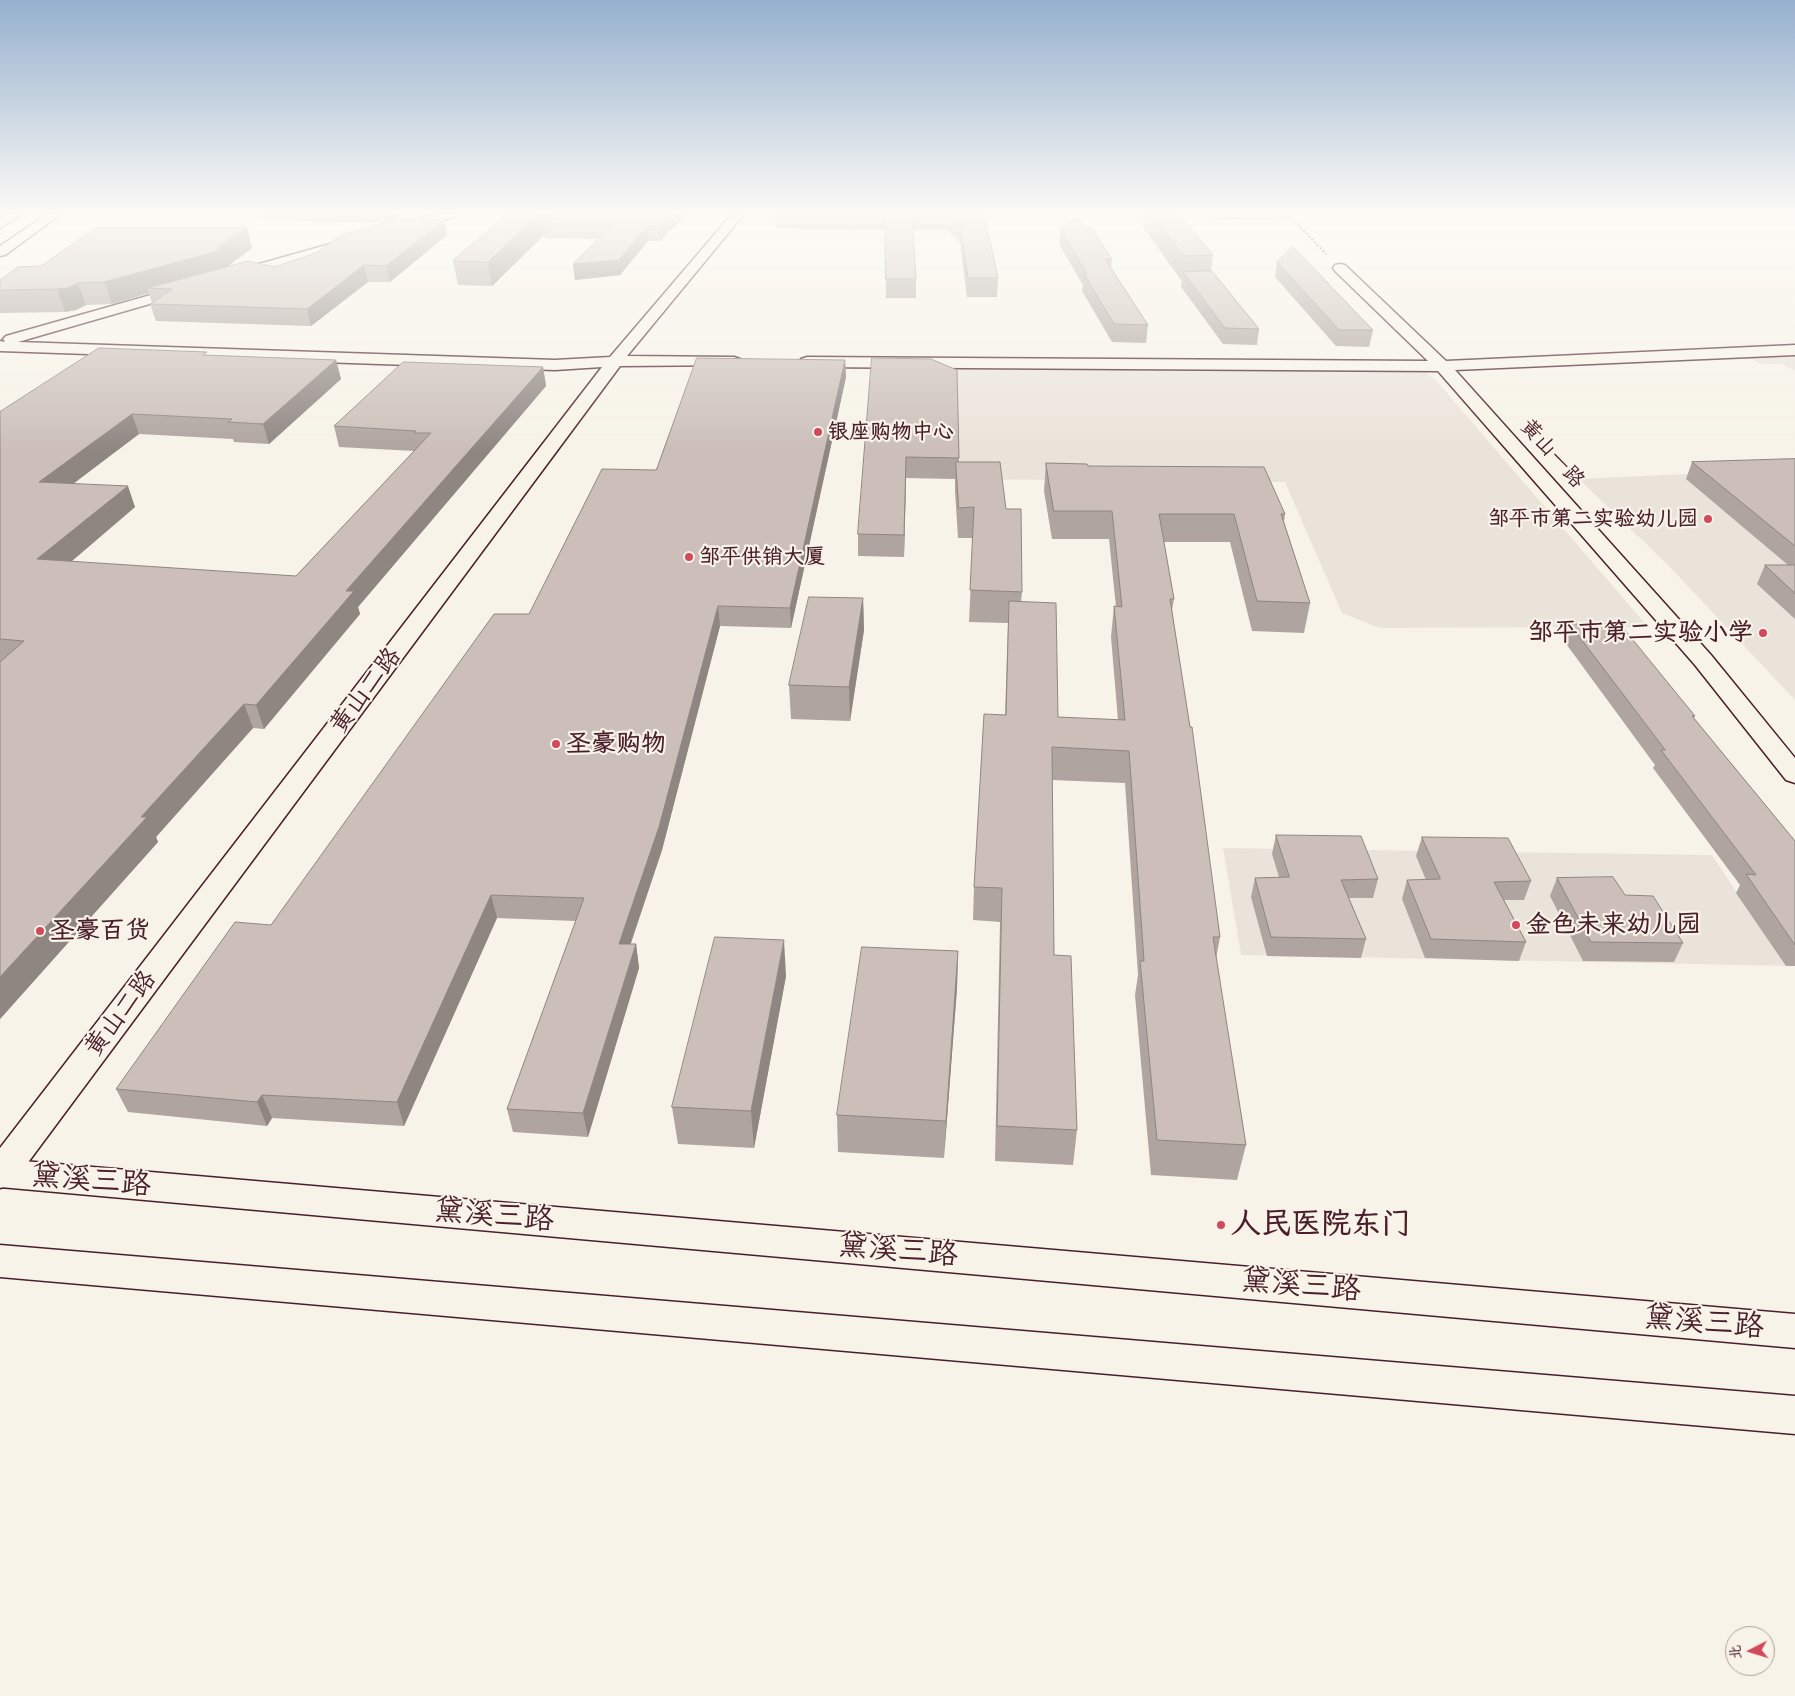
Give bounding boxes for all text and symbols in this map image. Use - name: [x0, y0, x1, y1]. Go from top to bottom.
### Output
- street label: 黄山一路: [1515, 414, 1589, 494]
- place label: 银座购物中心: [828, 419, 954, 445]
- marker: 银座购物中心: [812, 426, 824, 438]
- place label: 邹平市第二实验幼儿园: [1488, 506, 1698, 532]
- marker: 邹平市第二实验幼儿园: [1702, 513, 1714, 525]
- place label: 邹平供销大厦: [699, 544, 825, 570]
- marker: 邹平供销大厦: [683, 551, 695, 563]
- place label: 邹平市第二实验小学: [1528, 618, 1753, 648]
- marker: 邹平市第二实验小学: [1757, 627, 1769, 639]
- street label: 黄山二路: [324, 642, 408, 740]
- place label: 圣豪购物: [566, 729, 666, 759]
- marker: 圣豪购物: [550, 738, 562, 750]
- place label: 金色未来幼儿园: [1526, 910, 1701, 940]
- place label: 圣豪百货: [50, 916, 150, 946]
- marker: 金色未来幼儿园: [1510, 919, 1522, 931]
- marker: 圣豪百货: [34, 925, 46, 937]
- street label: 黄山二路: [79, 965, 163, 1063]
- street label: 黛溪三路: [30, 1158, 152, 1204]
- street label: 黛溪三路: [433, 1193, 555, 1239]
- place label: 人民医院东门: [1231, 1207, 1411, 1243]
- marker: 人民医院东门: [1215, 1219, 1227, 1231]
- street label: 黛溪三路: [837, 1228, 959, 1274]
- street label: 黛溪三路: [1240, 1263, 1362, 1309]
- street label: 黛溪三路: [1643, 1300, 1765, 1346]
- north arrow: [1725, 1626, 1775, 1676]
- text: 北: [1726, 1645, 1745, 1660]

